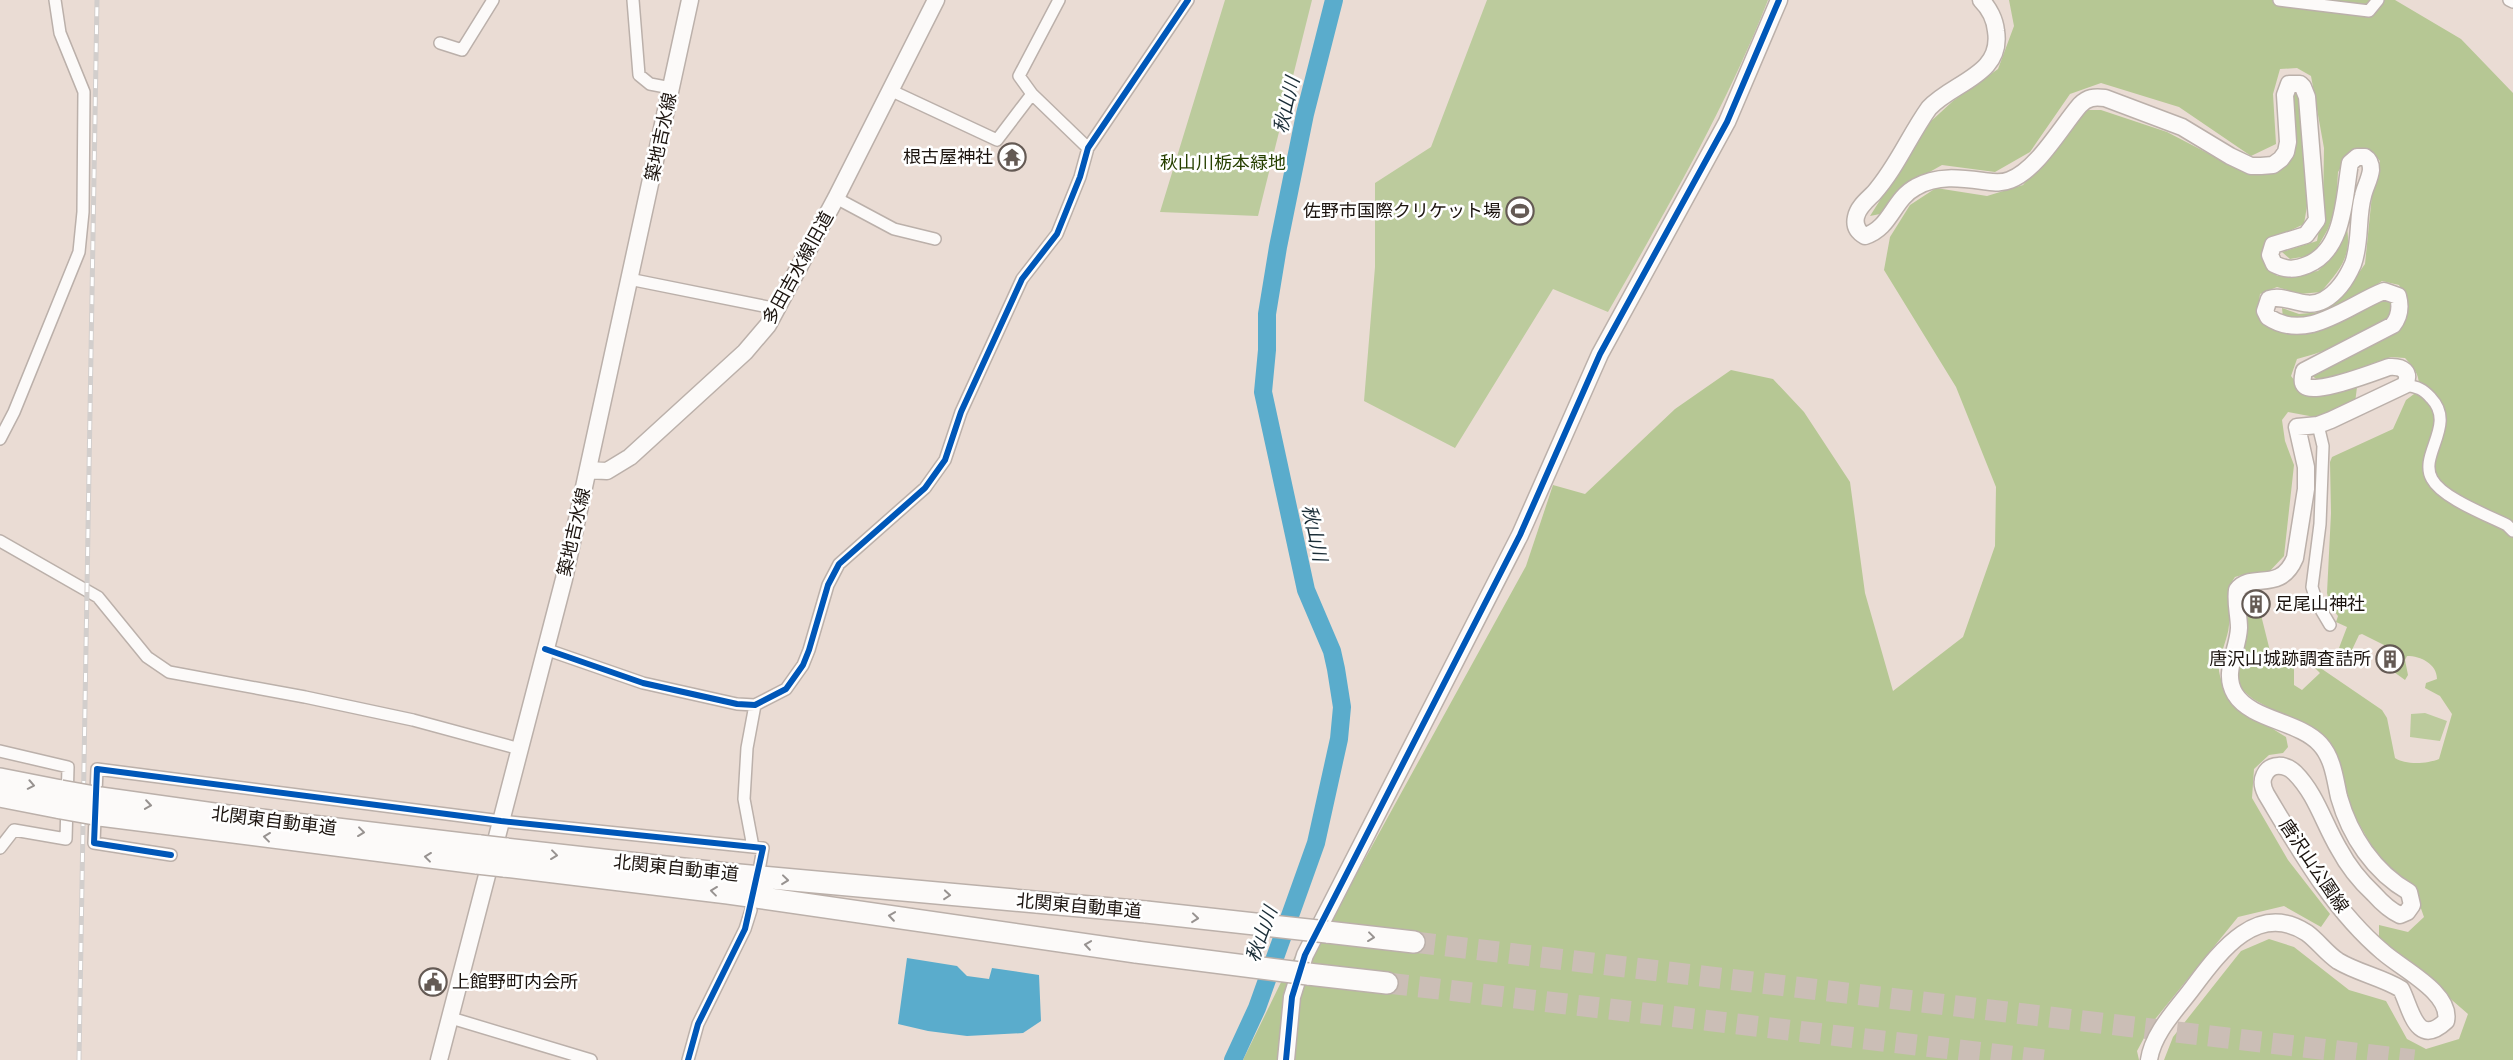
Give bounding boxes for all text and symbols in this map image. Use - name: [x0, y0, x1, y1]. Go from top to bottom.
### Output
- water label: 秋山川: [1269, 73, 1304, 135]
- street label: 築地吉水線: [641, 91, 679, 183]
- temple icon: 根古屋神社: [997, 142, 1027, 172]
- place label: 根古屋神社: [903, 146, 993, 166]
- park label: 秋山川栃本緑地: [1160, 152, 1286, 172]
- sports icon: 佐野市国際クリケット場: [1505, 196, 1535, 226]
- place label: 佐野市国際クリケット場: [1303, 200, 1501, 220]
- street label: 多田吉水線旧道: [758, 208, 836, 327]
- street label: 築地吉水線: [553, 486, 593, 578]
- water label: 秋山川: [1298, 503, 1332, 565]
- building icon: 足尾山神社: [2241, 589, 2271, 619]
- place label: 足尾山神社: [2275, 593, 2365, 613]
- building icon: 唐沢山城跡調査詰所: [2375, 644, 2405, 674]
- place label: 唐沢山城跡調査詰所: [2209, 648, 2371, 668]
- one-way arrow: [26, 780, 35, 790]
- one-way arrow: [143, 799, 152, 809]
- street label: 北関東自動車道: [210, 802, 338, 838]
- street label: 唐沢山公園線: [2276, 815, 2353, 916]
- one-way arrow: [357, 826, 365, 837]
- one-way arrow: [263, 832, 271, 843]
- one-way arrow: [550, 849, 558, 860]
- street label: 北関東自動車道: [612, 850, 740, 884]
- one-way arrow: [424, 852, 432, 863]
- one-way arrow: [781, 874, 789, 885]
- one-way arrow: [710, 886, 718, 897]
- one-way arrow: [943, 889, 951, 900]
- street label: 北関東自動車道: [1015, 890, 1143, 920]
- water label: 秋山川: [1241, 902, 1282, 965]
- one-way arrow: [888, 912, 897, 922]
- one-way arrow: [1191, 912, 1199, 923]
- one-way arrow: [1367, 931, 1375, 942]
- one-way arrow: [1083, 940, 1091, 951]
- public building icon: 上館野町内会所: [418, 967, 448, 997]
- place label: 上館野町内会所: [452, 971, 578, 991]

